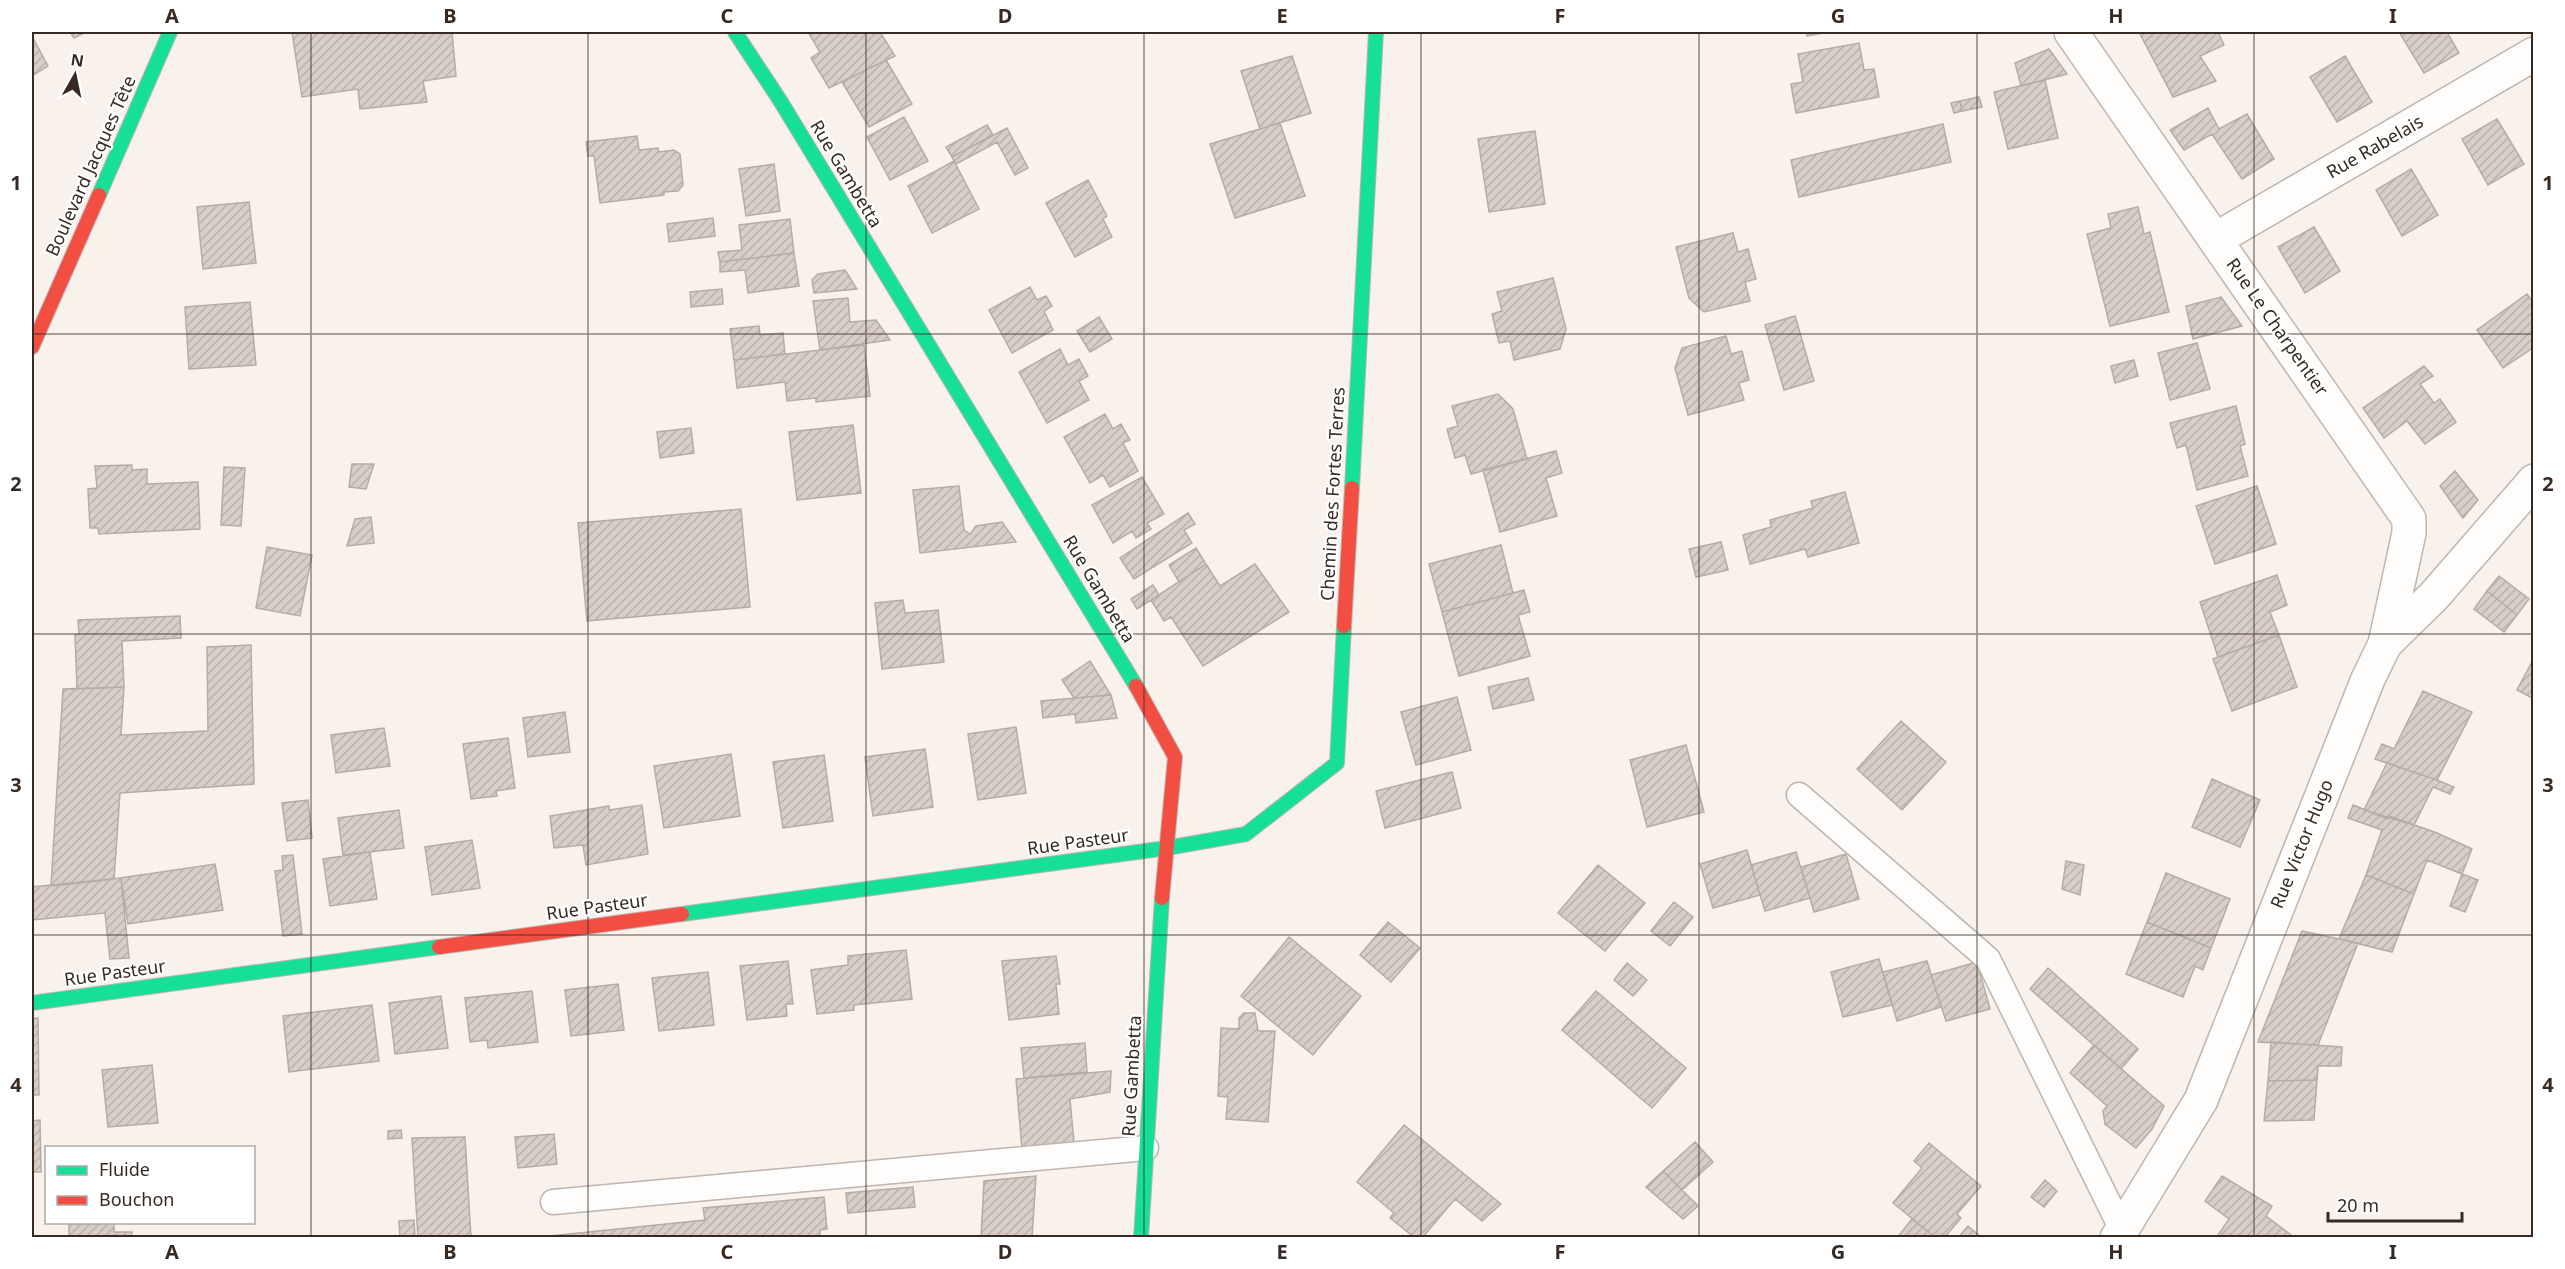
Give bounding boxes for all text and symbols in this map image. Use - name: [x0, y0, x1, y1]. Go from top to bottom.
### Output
- text: A: [165, 2, 179, 29]
- text: B: [443, 2, 457, 29]
- text: C: [721, 2, 734, 29]
- text: D: [998, 2, 1012, 29]
- text: E: [1276, 2, 1288, 29]
- text: F: [1555, 2, 1565, 29]
- text: G: [1831, 2, 1845, 29]
- text: H: [2108, 2, 2124, 29]
- text: I: [2389, 2, 2397, 29]
- north arrow: [45, 45, 105, 105]
- text: N: [69, 48, 85, 72]
- street label: Boulevard Jacques Tête: [39, 72, 141, 260]
- street label: Rue Rabelais: [2322, 109, 2427, 183]
- street label: Rue Gambetta: [805, 115, 888, 232]
- text: 1: [10, 169, 22, 196]
- text: 1: [2542, 169, 2554, 196]
- street label: Rue Le Charpentier: [2221, 253, 2335, 400]
- street label: Chemin des Fortes Terres: [1314, 386, 1350, 602]
- text: 2: [10, 470, 22, 497]
- text: 2: [2542, 470, 2554, 497]
- street label: Rue Gambetta: [1058, 530, 1141, 647]
- text: 3: [10, 771, 22, 798]
- text: 3: [2542, 771, 2554, 798]
- street label: Rue Victor Hugo: [2264, 776, 2338, 912]
- street label: Rue Pasteur: [1026, 822, 1131, 860]
- street label: Rue Pasteur: [545, 887, 650, 925]
- street label: Rue Pasteur: [63, 953, 168, 991]
- street label: Rue Gambetta: [1116, 1015, 1146, 1137]
- text: 4: [10, 1071, 22, 1098]
- text: 4: [2542, 1071, 2554, 1098]
- legend: [45, 1146, 255, 1224]
- text: Fluide: [99, 1157, 150, 1181]
- scale bar: [2328, 1185, 2462, 1223]
- text: Bouchon: [99, 1187, 175, 1211]
- text: 20 m: [2337, 1193, 2379, 1217]
- text: A: [165, 1238, 179, 1265]
- text: B: [443, 1238, 457, 1265]
- text: C: [721, 1238, 734, 1265]
- text: D: [998, 1238, 1012, 1265]
- text: E: [1276, 1238, 1288, 1265]
- text: F: [1555, 1238, 1565, 1265]
- text: G: [1831, 1238, 1845, 1265]
- text: H: [2108, 1238, 2124, 1265]
- text: I: [2389, 1238, 2397, 1265]

